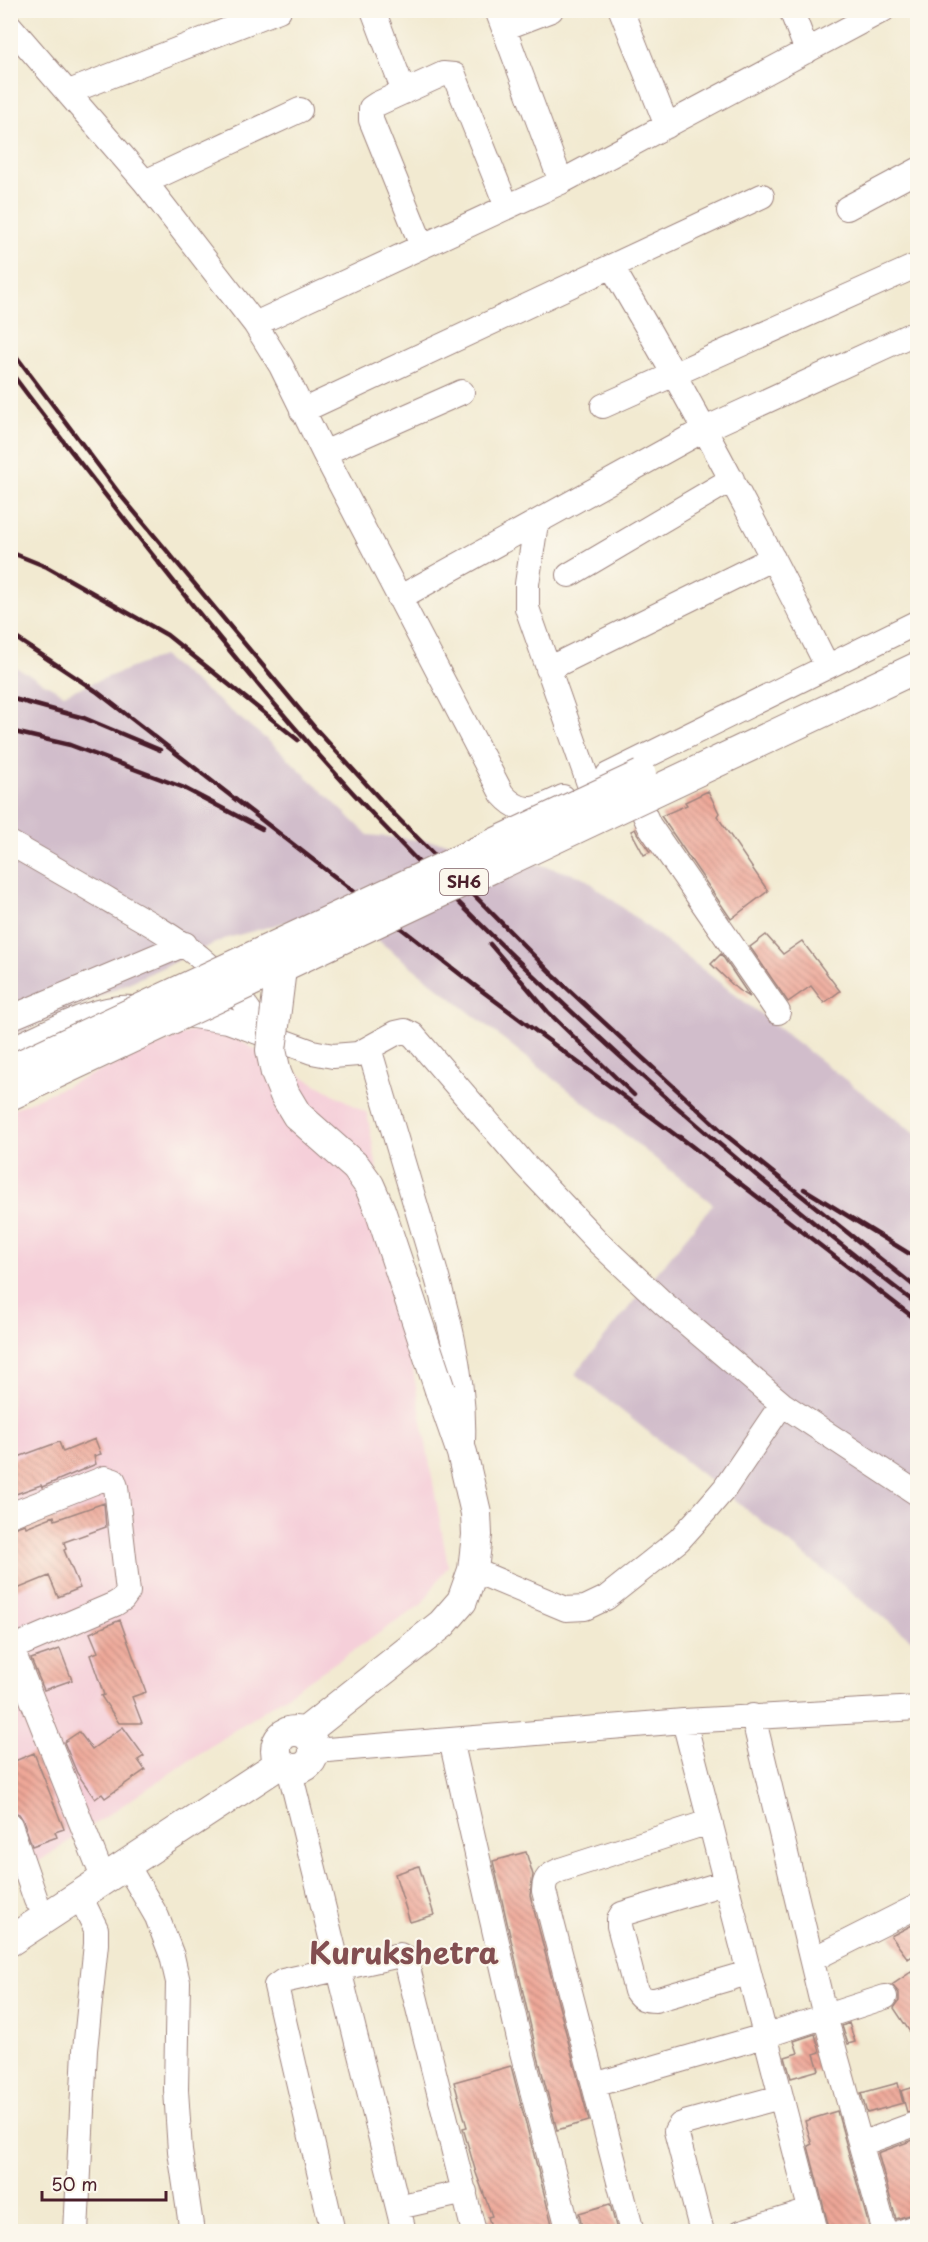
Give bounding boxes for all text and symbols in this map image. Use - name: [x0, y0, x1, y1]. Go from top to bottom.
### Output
- road number: SH6: [440, 869, 488, 895]
- district label: Kurukshetra: [309, 1929, 499, 1974]
- scale bar: [42, 2164, 166, 2202]
- text: 50 m: [51, 2170, 98, 2197]

